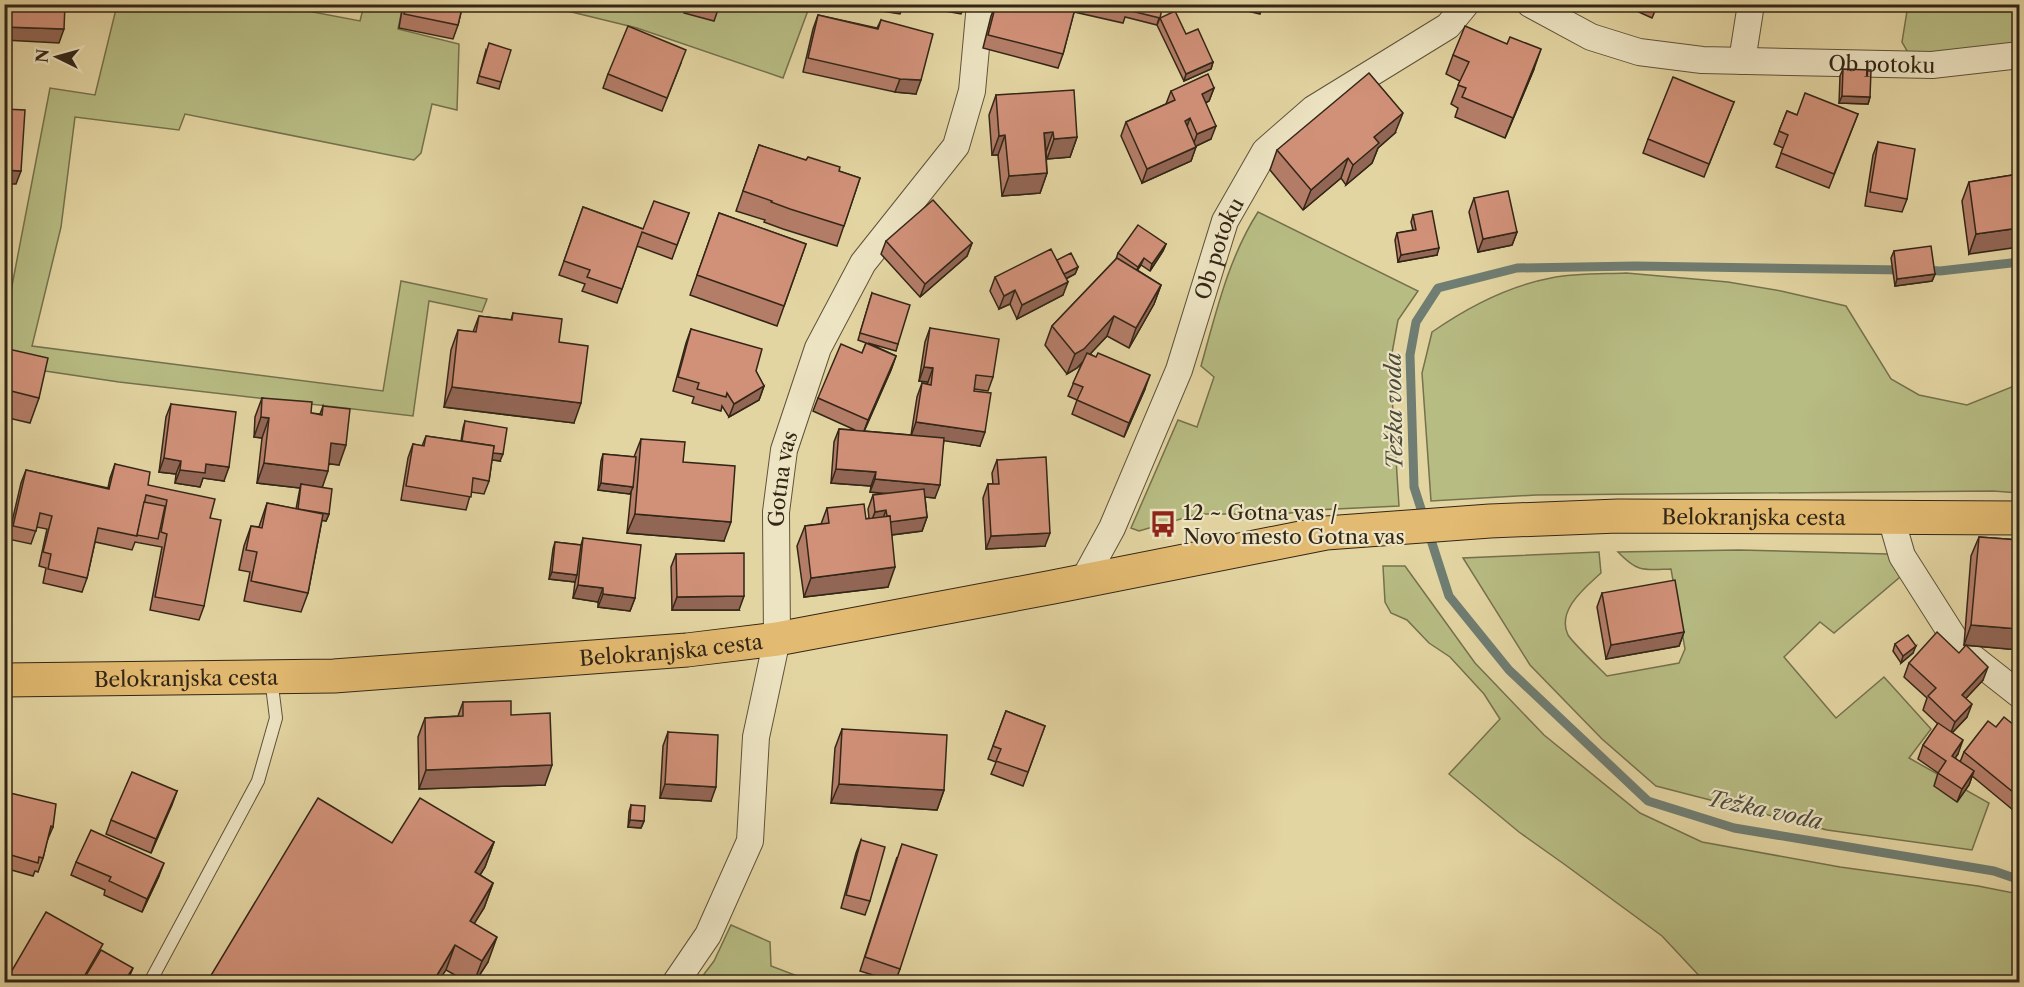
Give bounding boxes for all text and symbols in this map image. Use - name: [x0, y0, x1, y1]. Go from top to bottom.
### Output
- north arrow: [27, 27, 87, 87]
- text: N: [31, 48, 53, 63]
- street label: Ob potoku: [1828, 50, 1936, 78]
- street label: Ob potoku: [1189, 193, 1249, 303]
- water label: Težka voda: [1379, 352, 1409, 470]
- street label: Gotna vas: [763, 427, 802, 527]
- place label: 12 ~ Gotna vas / Novo mesto Gotna vas: [1183, 500, 1405, 549]
- street label: Belokranjska cesta: [1661, 504, 1847, 530]
- bus stop icon: 12 ~ Gotna vas / Novo mesto Gotna vas: [1148, 509, 1178, 539]
- street label: Belokranjska cesta: [578, 628, 765, 670]
- street label: Belokranjska cesta: [94, 664, 279, 691]
- water label: Težka voda: [1705, 785, 1825, 835]

